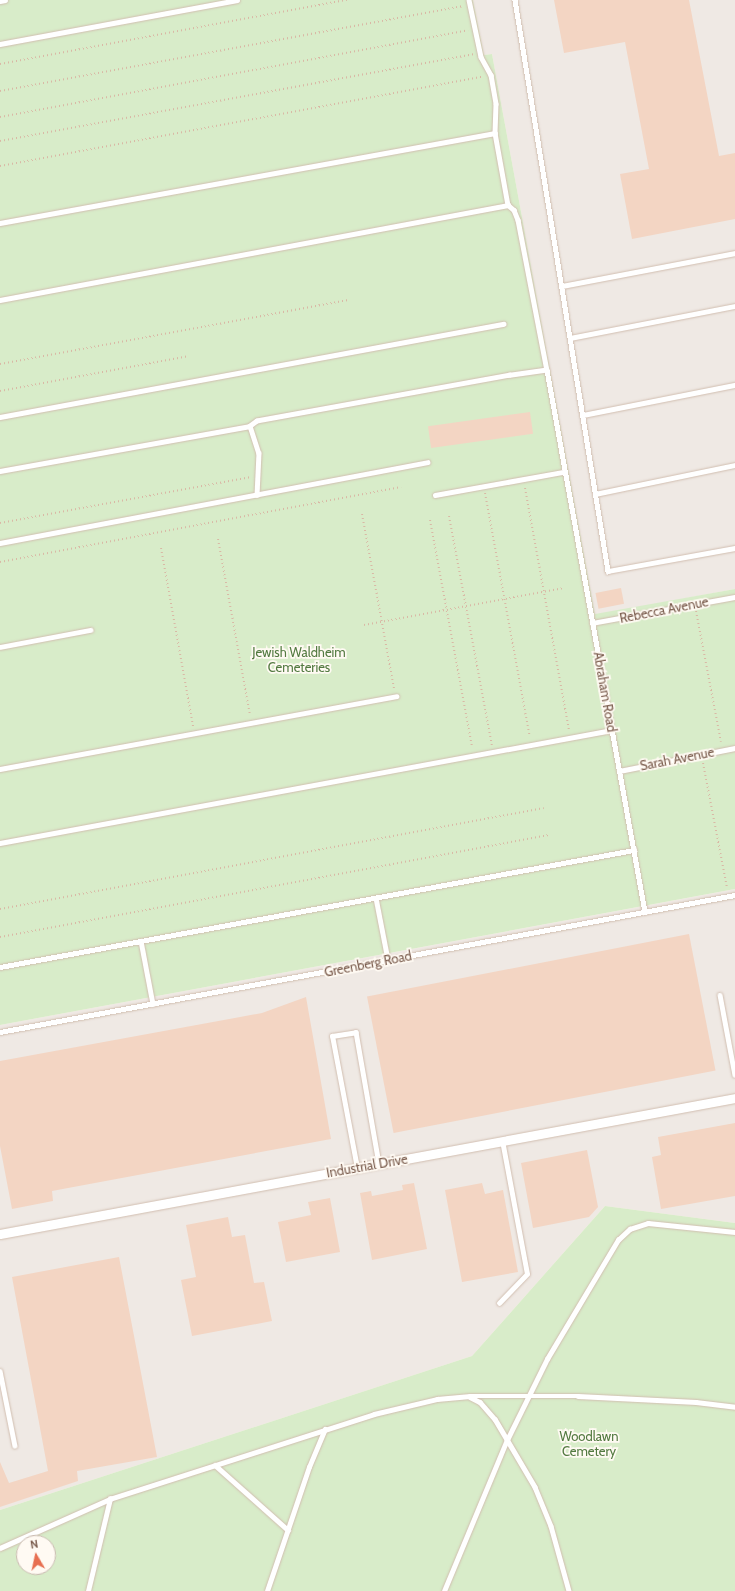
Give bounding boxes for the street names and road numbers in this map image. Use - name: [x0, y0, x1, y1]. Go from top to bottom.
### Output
- street label: Rebecca Avenue: [618, 594, 710, 626]
- street label: Abraham Road: [590, 651, 620, 733]
- street label: Sarah Avenue: [639, 744, 715, 774]
- street label: Greenberg Road: [323, 948, 413, 980]
- street label: Industrial Drive: [325, 1151, 409, 1181]

